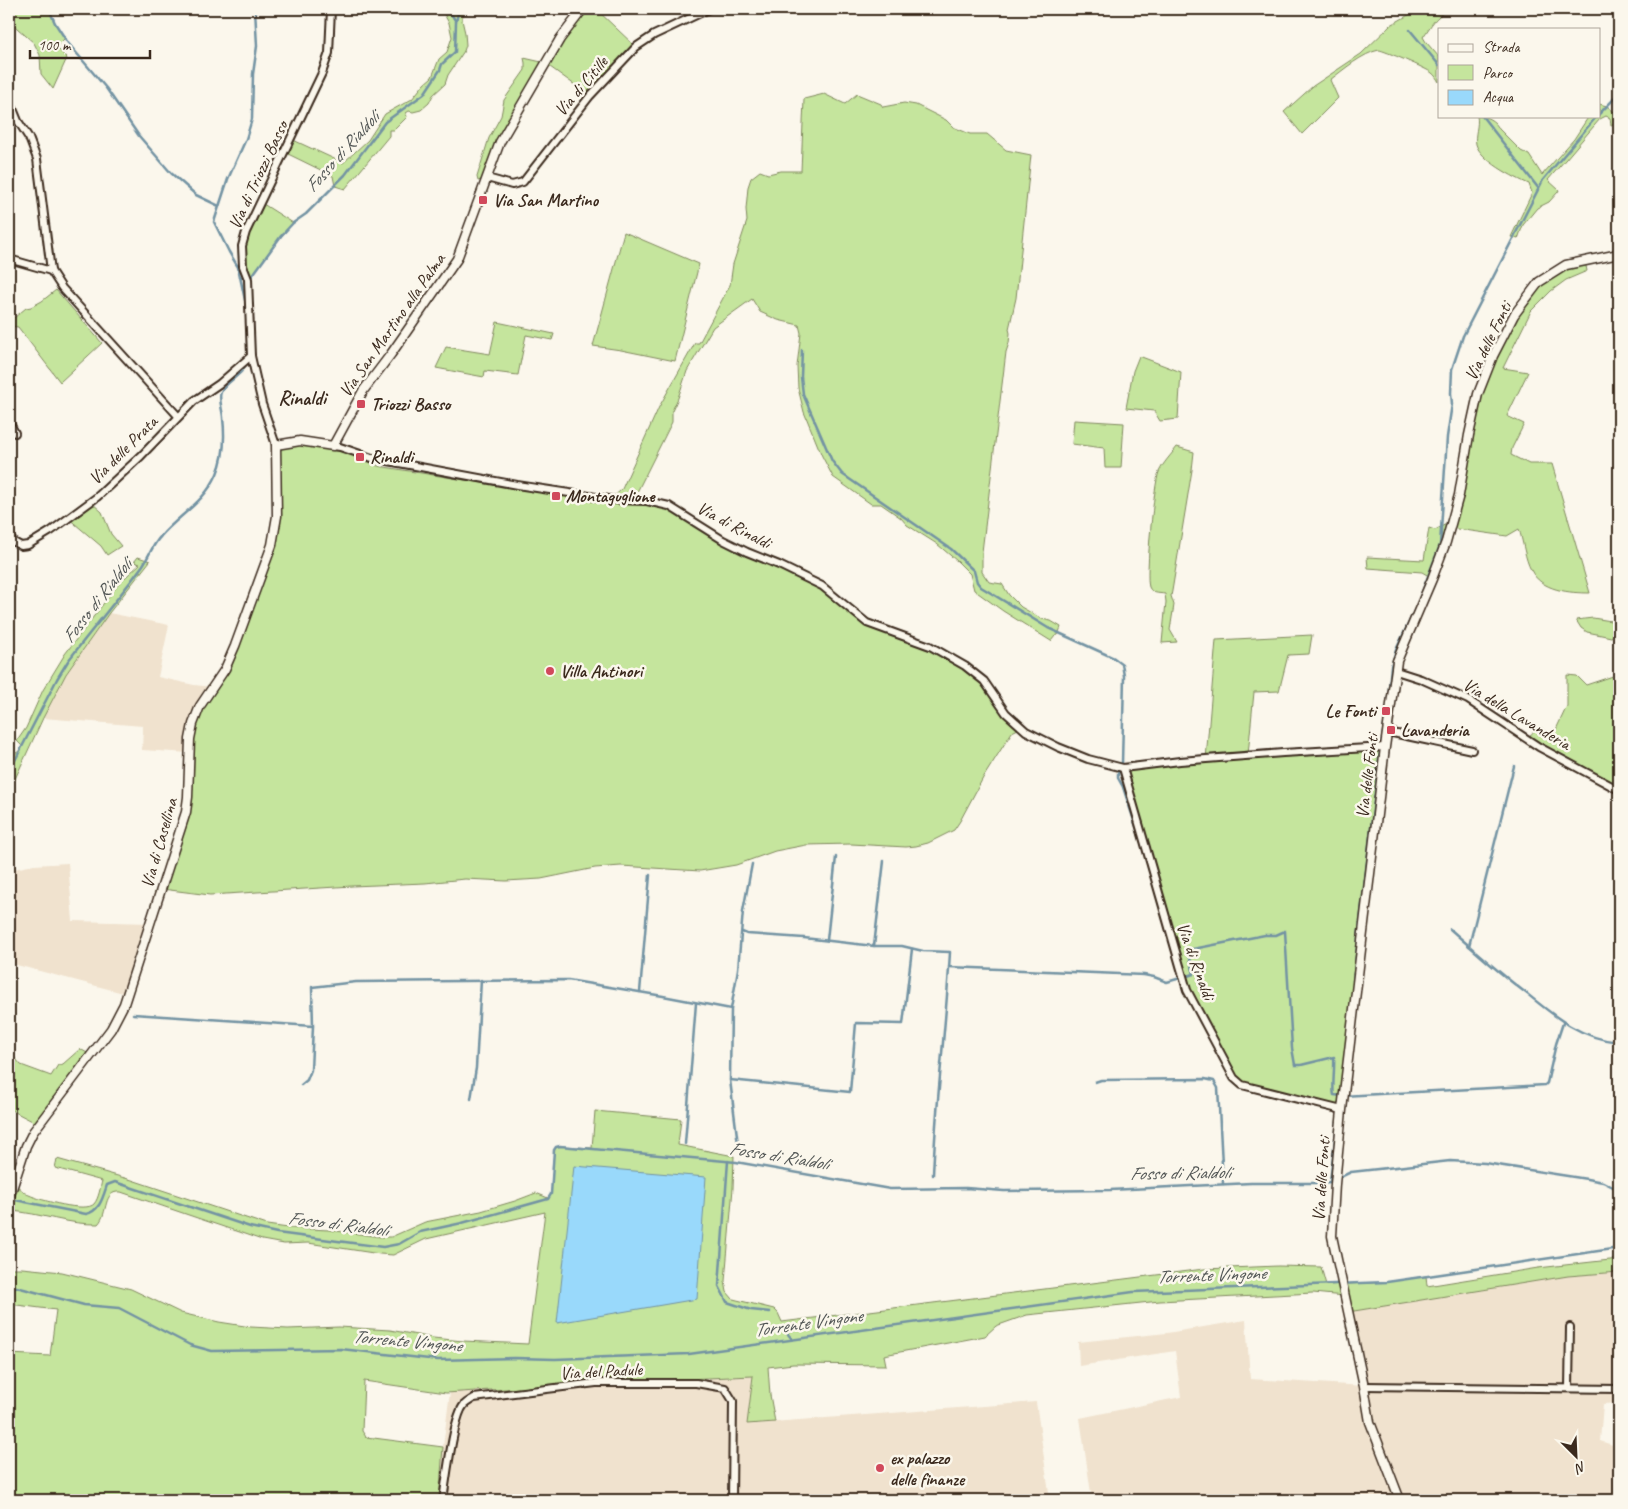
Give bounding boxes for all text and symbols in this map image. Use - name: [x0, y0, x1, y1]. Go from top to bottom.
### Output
- scale bar: [30, 28, 150, 60]
- legend: [1438, 28, 1600, 118]
- text: 100 m: [38, 36, 72, 55]
- text: Strada: [1483, 38, 1520, 57]
- street label: Via di Citille: [550, 51, 613, 121]
- text: Parco: [1483, 64, 1514, 83]
- text: Acqua: [1483, 88, 1514, 107]
- water label: Fosso di Rialdoli: [300, 103, 387, 197]
- street label: Via di Triozzi Basso: [223, 116, 293, 233]
- place label: Via San Martino: [493, 189, 600, 211]
- marker: Via San Martino: [477, 194, 489, 206]
- street label: Via San Martino alla Palma: [334, 248, 450, 401]
- street label: Via delle Fonti: [1460, 296, 1518, 384]
- district label: Rinaldi: [278, 386, 329, 411]
- place label: Triozzi Basso: [371, 393, 452, 415]
- marker: Triozzi Basso: [355, 398, 367, 410]
- street label: Via delle Prata: [84, 410, 163, 489]
- place label: Rinaldi: [370, 446, 415, 468]
- marker: Rinaldi: [354, 451, 366, 463]
- place label: Montaguglione: [566, 485, 657, 507]
- marker: Montaguglione: [550, 490, 562, 502]
- street label: Via di Rinaldi: [693, 496, 777, 555]
- water label: Fosso di Rialdoli: [57, 551, 140, 648]
- place label: Villa Antinori: [560, 660, 645, 682]
- marker: Villa Antinori: [544, 665, 556, 677]
- street label: Via della Lavanderia: [1459, 673, 1576, 756]
- place label: Le Fonti: [1326, 700, 1378, 722]
- marker: Le Fonti: [1380, 705, 1392, 717]
- place label: Lavanderia: [1401, 719, 1470, 741]
- marker: Lavanderia: [1385, 724, 1397, 736]
- street label: Via delle Fonti: [1351, 730, 1383, 819]
- street label: Via di Casellina: [136, 795, 183, 890]
- street label: Via di Rinaldi: [1172, 919, 1221, 1005]
- street label: Via delle Fonti: [1307, 1133, 1335, 1222]
- water label: Fosso di Rialdoli: [728, 1136, 835, 1176]
- water label: Fosso di Rialdoli: [1130, 1160, 1235, 1186]
- water label: Fosso di Rialdoli: [287, 1206, 394, 1243]
- water label: Torrente Vingone: [1156, 1261, 1269, 1289]
- water label: Torrente Vingone: [752, 1303, 866, 1342]
- water label: Torrente Vingone: [352, 1324, 465, 1358]
- street label: Via del Padule: [559, 1358, 644, 1384]
- north arrow: [1550, 1432, 1600, 1482]
- place label: ex palazzo delle finanze: [890, 1447, 966, 1490]
- text: N: [1572, 1458, 1589, 1478]
- marker: ex palazzo delle finanze: [874, 1462, 886, 1474]

